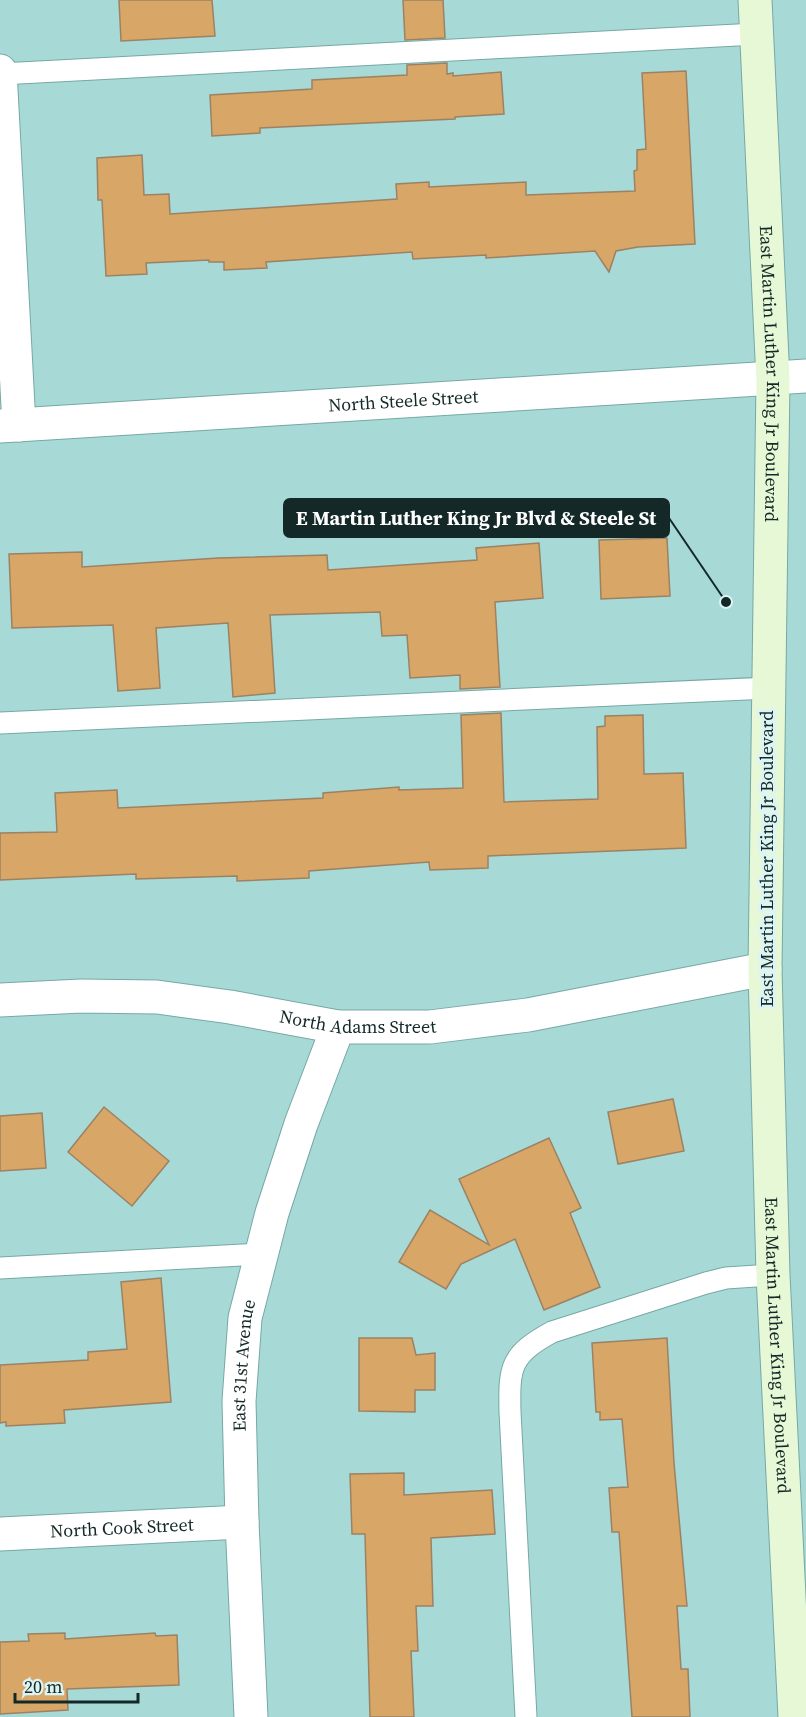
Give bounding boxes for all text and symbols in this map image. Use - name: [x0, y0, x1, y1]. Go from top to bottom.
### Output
- street label: East Martin Luther King Jr Boulevard: [754, 225, 786, 522]
- street label: North Steele Street: [327, 383, 479, 418]
- callout: E Martin Luther King Jr Blvd & Steele St: [284, 499, 669, 537]
- text: E Martin Luther King Jr Blvd & Steele St: [296, 504, 657, 532]
- street label: East Martin Luther King Jr Boulevard: [754, 711, 779, 1007]
- street label: North Adams Street: [278, 1003, 438, 1040]
- street label: East Martin Luther King Jr Boulevard: [759, 1197, 797, 1494]
- street label: East 31st Avenue: [226, 1296, 261, 1432]
- street label: North Cook Street: [50, 1511, 194, 1543]
- scale bar: [15, 1666, 138, 1704]
- text: 20 m: [24, 1674, 62, 1699]

